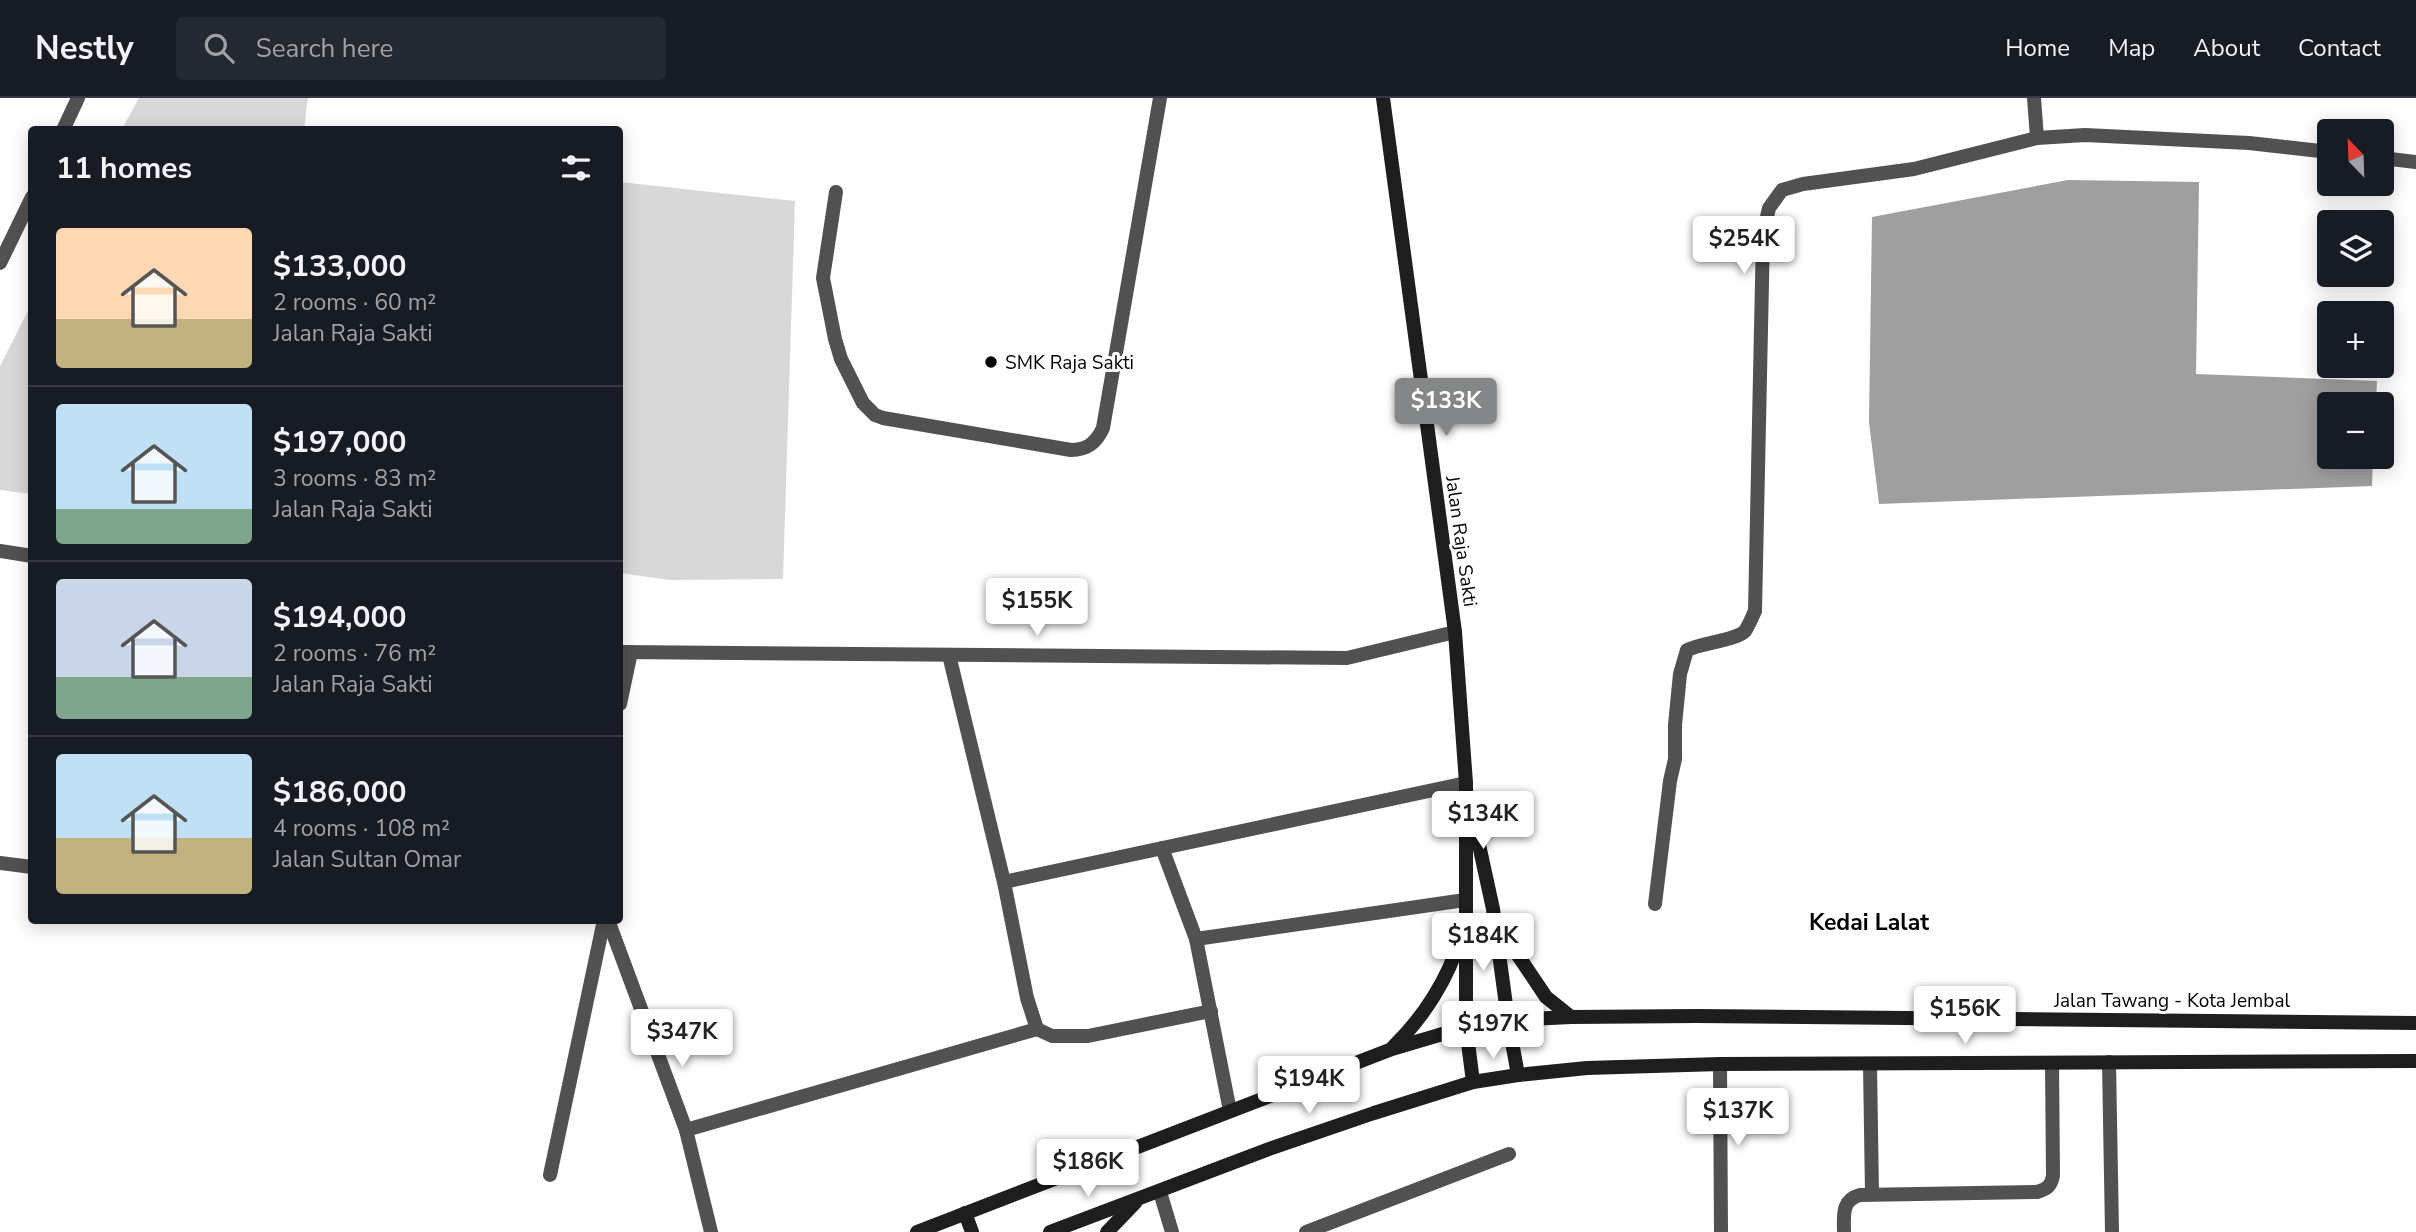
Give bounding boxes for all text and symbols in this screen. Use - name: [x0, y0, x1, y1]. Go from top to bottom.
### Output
- search box: [176, 17, 666, 80]
- text: Nestly: [35, 26, 134, 71]
- icon: search: [200, 29, 238, 67]
- text: Search here: [256, 31, 393, 66]
- text: Home: [2005, 32, 2070, 64]
- text: Map: [2108, 32, 2155, 64]
- text: About: [2193, 32, 2260, 64]
- text: Contact: [2298, 32, 2381, 64]
- north arrow: [2317, 119, 2394, 196]
- map controls: [2317, 119, 2394, 469]
- text: 11 homes: [56, 148, 192, 189]
- icon: filters: [557, 149, 595, 187]
- button: layers: [2317, 210, 2394, 287]
- pin: $254K: [1695, 216, 1793, 276]
- text: $254K: [1709, 223, 1779, 254]
- text: $133,000: [273, 246, 406, 287]
- icon: home: [112, 256, 196, 340]
- text: 2 rooms · 60 m²: [273, 287, 436, 318]
- button: +: [2317, 301, 2394, 378]
- text: Jalan Raja Sakti: [273, 318, 433, 349]
- place label: SMK Raja Sakti: [1005, 350, 1134, 376]
- marker: SMK Raja Sakti: [983, 354, 999, 370]
- pin: $133K: [1397, 378, 1495, 438]
- text: $133K: [1411, 385, 1481, 416]
- button: −: [2317, 392, 2394, 469]
- text: $197,000: [273, 422, 406, 463]
- icon: home: [112, 432, 196, 516]
- text: 3 rooms · 83 m²: [273, 463, 436, 494]
- street label: Jalan Raja Sakti: [1439, 473, 1483, 608]
- text: Jalan Raja Sakti: [273, 494, 433, 525]
- pin: $155K: [988, 578, 1086, 638]
- text: $155K: [1002, 585, 1072, 616]
- text: $194,000: [273, 597, 406, 638]
- icon: home: [112, 607, 196, 691]
- text: 2 rooms · 76 m²: [273, 638, 436, 669]
- text: Jalan Raja Sakti: [273, 669, 433, 700]
- text: $186,000: [273, 772, 406, 813]
- icon: home: [112, 782, 196, 866]
- pin: $134K: [1434, 792, 1532, 851]
- text: $134K: [1448, 798, 1518, 829]
- text: 4 rooms · 108 m²: [273, 813, 450, 844]
- text: Jalan Sultan Omar: [273, 844, 461, 875]
- district label: Kedai Lalat: [1809, 907, 1929, 938]
- pin: $184K: [1434, 914, 1532, 973]
- text: $184K: [1448, 920, 1518, 951]
- pin: $156K: [1916, 986, 2014, 1046]
- street label: Jalan Tawang - Kota Jembal: [2053, 988, 2290, 1014]
- text: $156K: [1930, 993, 2000, 1024]
- pin: $197K: [1444, 1002, 1542, 1061]
- text: $197K: [1458, 1008, 1528, 1039]
- pin: $347K: [633, 1010, 731, 1069]
- text: $347K: [647, 1016, 717, 1047]
- pin: $194K: [1260, 1056, 1358, 1116]
- text: $194K: [1274, 1063, 1344, 1094]
- pin: $137K: [1689, 1088, 1787, 1148]
- text: $137K: [1703, 1095, 1773, 1126]
- pin: $186K: [1039, 1140, 1137, 1199]
- text: $186K: [1053, 1146, 1123, 1177]

